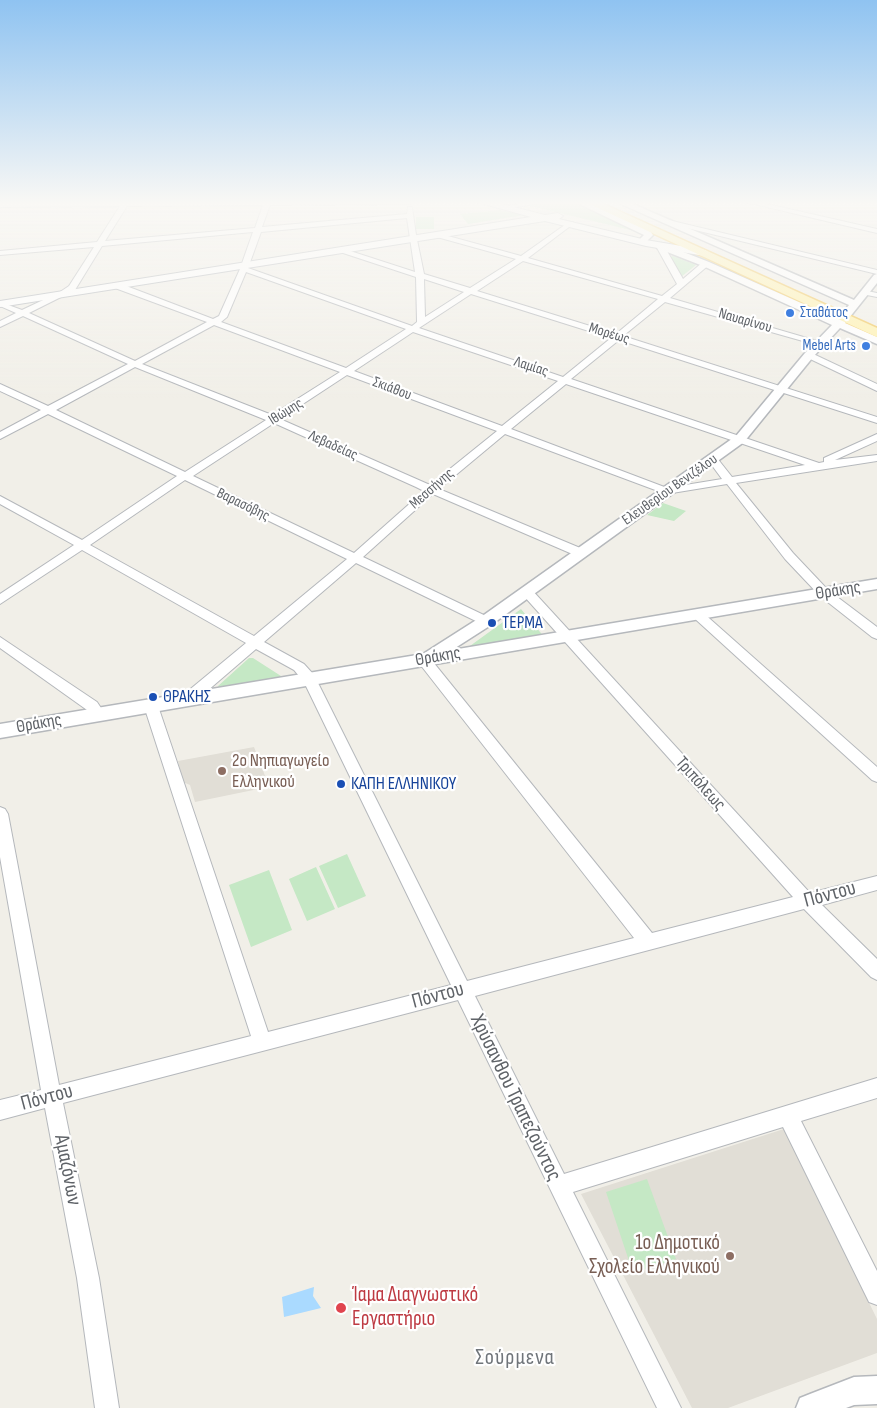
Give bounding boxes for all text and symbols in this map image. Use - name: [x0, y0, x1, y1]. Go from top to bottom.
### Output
- place label: Σταθάτος: [800, 304, 848, 322]
- street label: Ναυαρίνου: [716, 305, 774, 337]
- marker: Σταθάτος: [784, 307, 796, 319]
- street label: Μορέως: [586, 319, 632, 349]
- place label: Mebel Arts: [803, 337, 856, 355]
- marker: Mebel Arts: [860, 340, 872, 352]
- street label: Λαμίας: [512, 353, 550, 381]
- street label: Σκιάθου: [370, 373, 414, 405]
- street label: Ιθώμης: [265, 394, 307, 430]
- street label: Λεβαδείας: [306, 427, 360, 465]
- street label: Ελευθερίου Βενιζέλου: [619, 450, 721, 530]
- street label: Μεσσήνης: [406, 465, 458, 513]
- street label: Βαρασόβης: [213, 484, 273, 526]
- street label: Θράκης: [814, 577, 862, 605]
- place label: TΕΡΜΑ: [502, 612, 543, 634]
- marker: TΕΡΜΑ: [486, 617, 498, 629]
- street label: Θράκης: [414, 642, 462, 672]
- place label: ΘΡΑΚΗΣ: [163, 686, 211, 708]
- marker: ΘΡΑΚΗΣ: [147, 691, 159, 703]
- street label: Θράκης: [15, 709, 63, 739]
- place label: 2ο Νηπιαγωγείο Ελληνικού: [232, 750, 329, 792]
- street label: Τριπόλεως: [670, 753, 730, 815]
- marker: 2ο Νηπιαγωγείο Ελληνικού: [216, 765, 228, 777]
- place label: ΚΑΠΗ ΕΛΛΗΝΙΚΟΥ: [351, 773, 456, 795]
- marker: ΚΑΠΗ ΕΛΛΗΝΙΚΟΥ: [335, 778, 347, 790]
- street label: Πόντου: [801, 876, 859, 914]
- street label: Πόντου: [409, 977, 467, 1015]
- street label: Χρύσανθου Τραπεζούντος: [464, 1011, 566, 1185]
- street label: Πόντου: [18, 1079, 76, 1117]
- street label: Αμαζόνων: [48, 1133, 86, 1207]
- place label: 1ο Δημοτικό Σχολείο Ελληνικού: [589, 1231, 720, 1281]
- marker: 1ο Δημοτικό Σχολείο Ελληνικού: [724, 1250, 736, 1262]
- place label: Ίαμα Διαγνωστικό Εργαστήριο: [352, 1283, 478, 1333]
- marker: Ίαμα Διαγνωστικό Εργαστήριο: [334, 1301, 348, 1315]
- district label: Σούρμενα: [474, 1345, 556, 1371]

